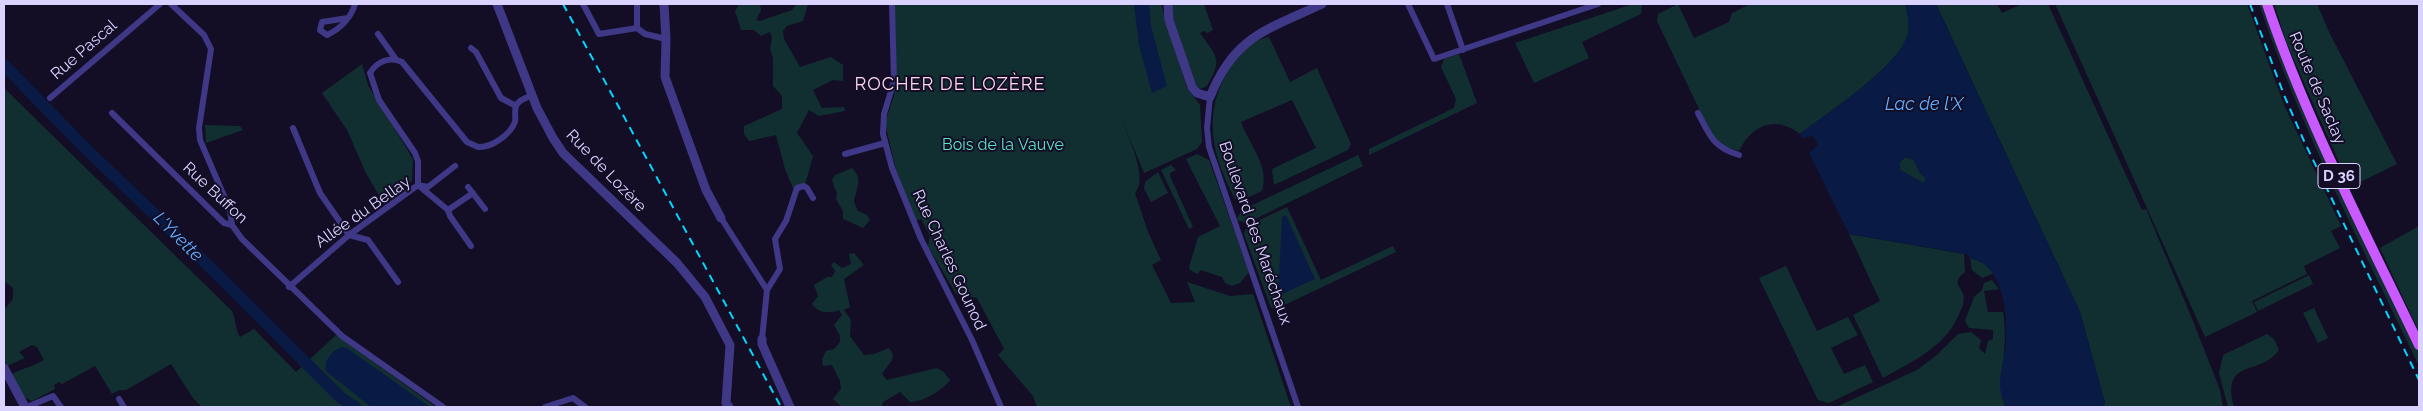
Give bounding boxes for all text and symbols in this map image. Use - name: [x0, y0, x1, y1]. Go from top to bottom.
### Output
- street label: Rue Pascal: [47, 16, 121, 84]
- street label: Route de Saclay: [2285, 29, 2349, 147]
- district label: ROCHER DE LOZÈRE: [853, 74, 1047, 96]
- water label: Lac de l'X: [1885, 94, 1963, 116]
- street label: Rue de Lozère: [562, 126, 650, 216]
- park label: Bois de la Vauve: [942, 135, 1064, 155]
- street label: Boulevard des Maréchaux: [1215, 139, 1295, 327]
- street label: Rue Buffon: [179, 158, 251, 228]
- road number: D 36: [2318, 164, 2360, 188]
- street label: Allée du Bellay: [312, 172, 414, 252]
- street label: Rue Charles Gounod: [908, 187, 990, 333]
- water label: L'Yvette: [149, 208, 207, 266]

